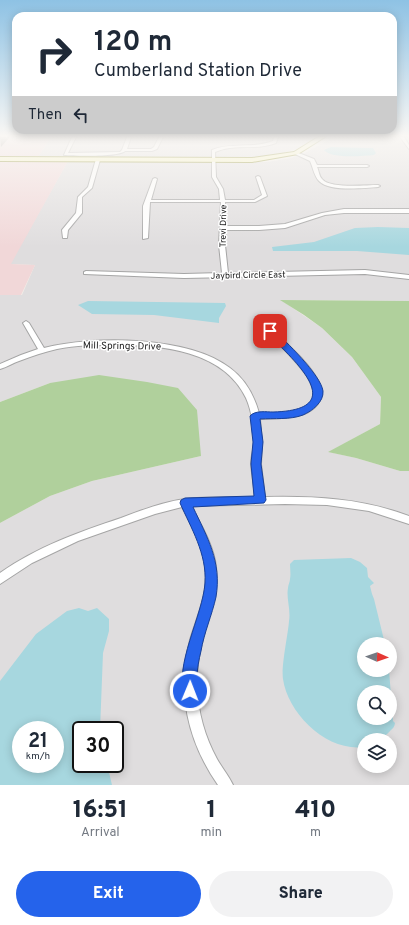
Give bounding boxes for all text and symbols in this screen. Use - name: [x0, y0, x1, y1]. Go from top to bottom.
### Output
- text: 120 m: [94, 25, 172, 61]
- icon: right: [28, 28, 80, 80]
- text: Cumberland Station Drive: [94, 60, 302, 83]
- icon: left: [70, 104, 92, 126]
- text: Then: [28, 106, 62, 125]
- street label: Trevi Drive: [218, 204, 229, 247]
- street label: Jaybird Circle East: [210, 269, 286, 282]
- pin: [253, 314, 287, 348]
- icon: arrive: [259, 320, 281, 342]
- street label: Mill Springs Drive: [83, 339, 161, 354]
- north arrow: [357, 637, 397, 677]
- map controls: [357, 637, 397, 773]
- position arrow: [169, 670, 211, 712]
- button: search: [357, 685, 397, 725]
- speed limit sign: 30: [72, 721, 124, 773]
- text: 21: [28, 729, 48, 755]
- button: layers: [357, 733, 397, 773]
- text: km/h: [26, 750, 50, 763]
- text: 16:51: [73, 796, 128, 826]
- text: 1: [206, 796, 216, 826]
- text: 410: [295, 796, 336, 826]
- text: Arrival: [81, 825, 120, 841]
- text: min: [201, 825, 222, 841]
- text: m: [310, 825, 321, 841]
- button: Exit: [16, 871, 201, 917]
- button: Share: [209, 871, 393, 917]

